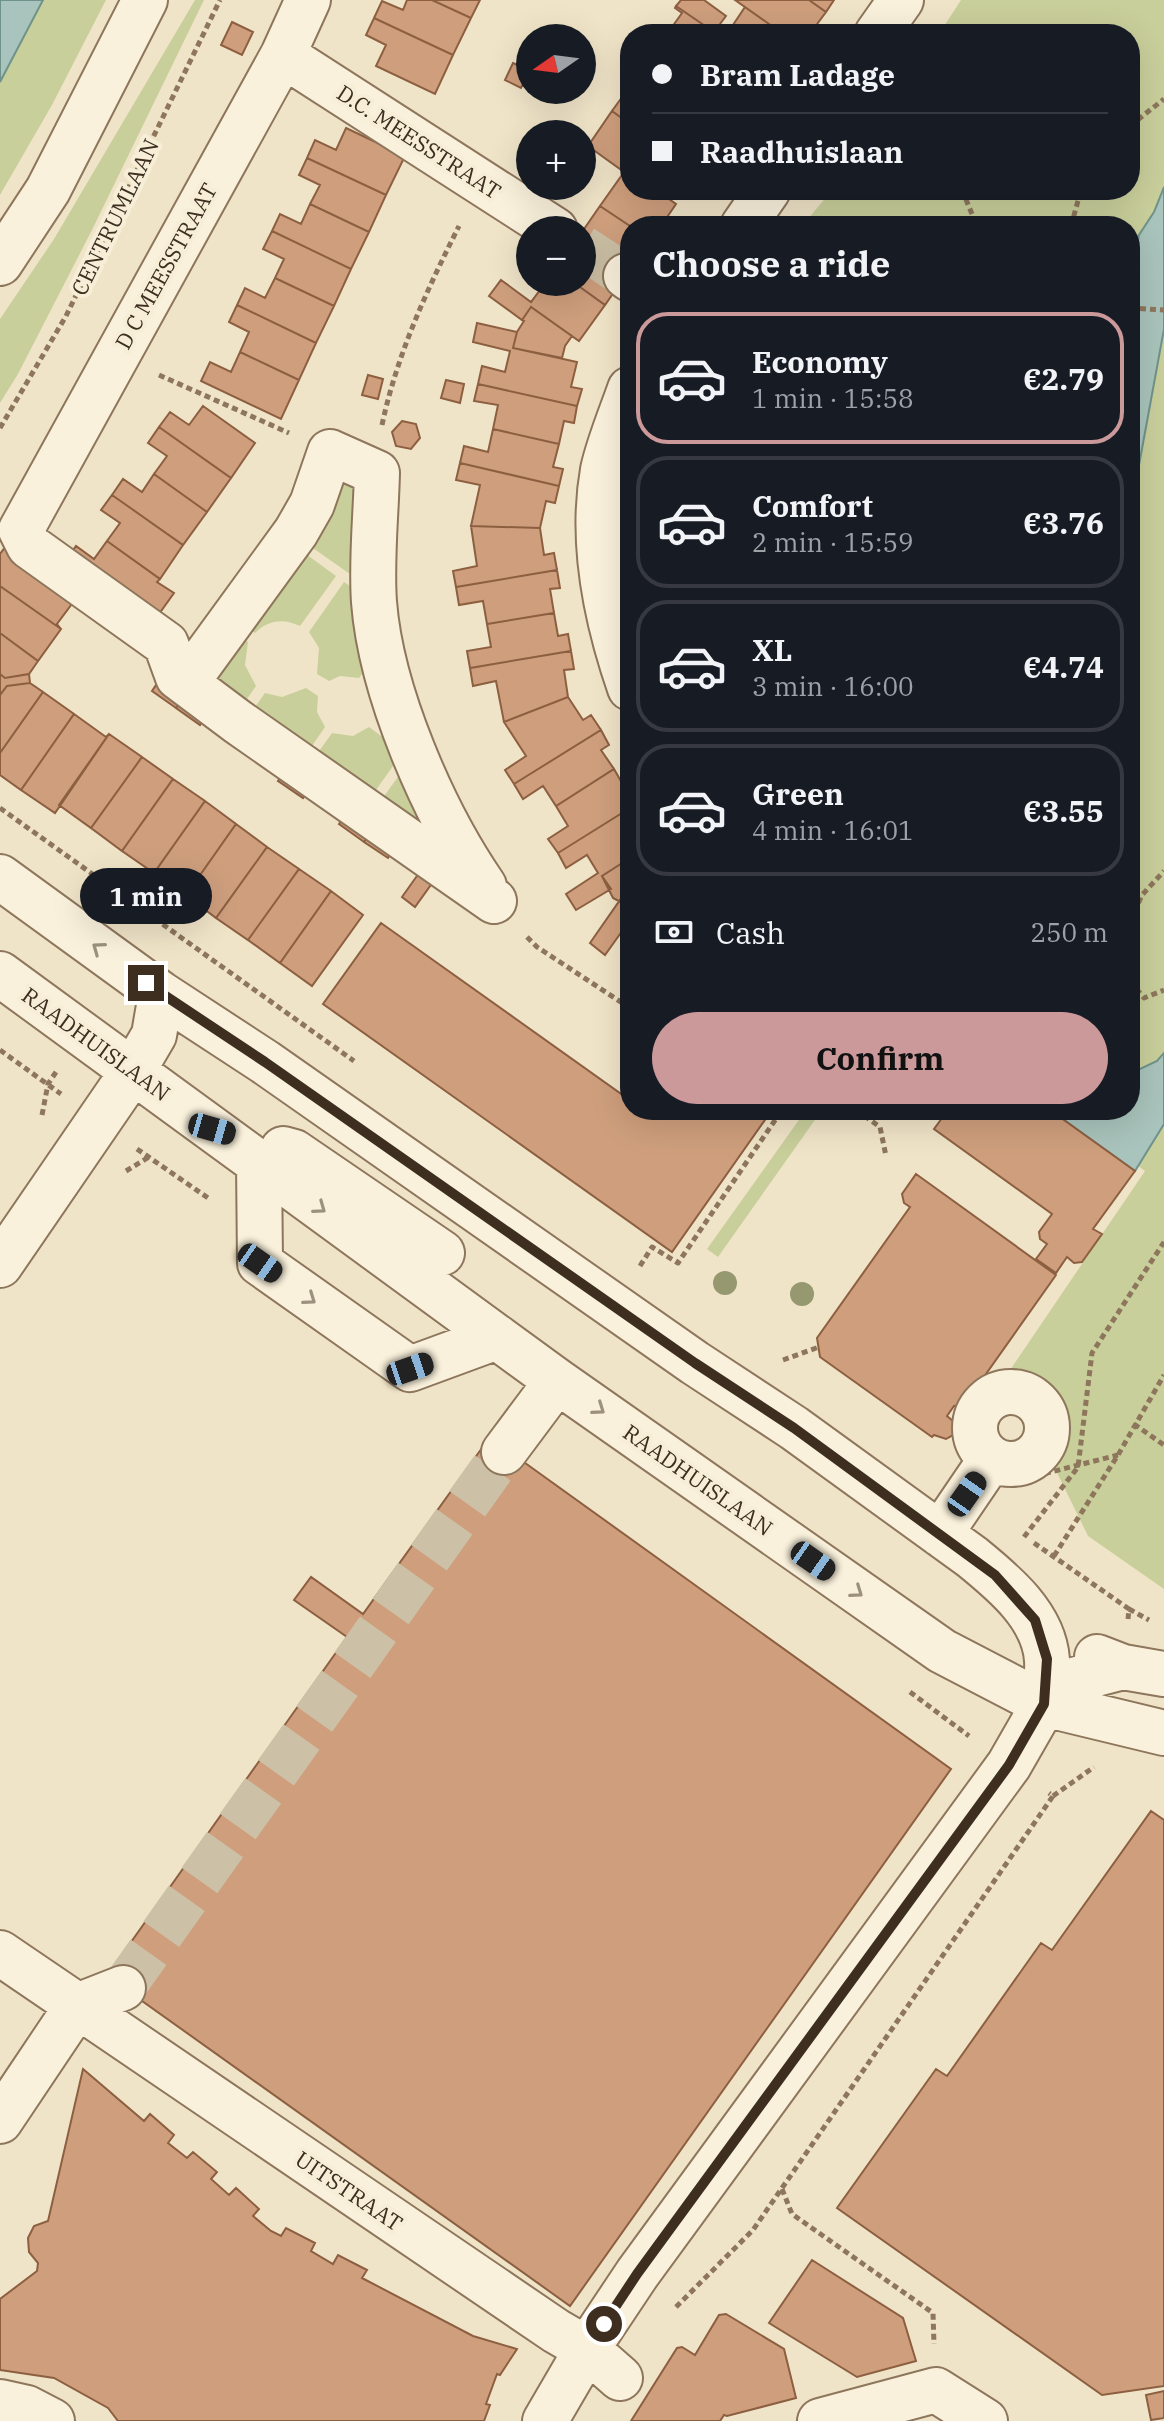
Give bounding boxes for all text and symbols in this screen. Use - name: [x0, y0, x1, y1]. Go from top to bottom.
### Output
- north arrow: [516, 24, 596, 104]
- map controls: [516, 24, 596, 296]
- text: Bram Ladage: [700, 55, 895, 94]
- street label: D.C. MEESSTRAAT: [332, 78, 507, 205]
- button: +: [516, 120, 596, 200]
- text: Raadhuislaan: [700, 132, 903, 171]
- street label: CENTRUMLAAN: [64, 134, 165, 300]
- street label: D C MEESSTRAAT: [108, 177, 223, 354]
- button: −: [516, 216, 596, 296]
- text: Choose a ride: [652, 240, 891, 287]
- icon: car: [656, 342, 728, 414]
- text: Economy: [752, 342, 888, 381]
- text: €2.79: [1023, 359, 1104, 398]
- text: 1 min · 15:58: [752, 381, 914, 415]
- icon: car: [656, 486, 728, 558]
- text: Comfort: [752, 486, 873, 525]
- text: €3.76: [1023, 503, 1104, 542]
- text: 2 min · 15:59: [752, 525, 914, 559]
- icon: car: [656, 630, 728, 702]
- text: XL: [752, 630, 792, 669]
- text: €4.74: [1023, 647, 1104, 686]
- text: 3 min · 16:00: [752, 669, 914, 703]
- icon: car: [656, 774, 728, 846]
- text: Green: [752, 774, 844, 813]
- text: €3.55: [1023, 791, 1104, 830]
- text: 4 min · 16:01: [752, 813, 914, 847]
- callout: 1 min: [80, 867, 212, 923]
- text: 1 min: [110, 879, 182, 913]
- icon: cash: [652, 910, 696, 954]
- text: Cash: [716, 913, 785, 952]
- text: 250 m: [1030, 915, 1108, 949]
- one-way arrow: [92, 943, 107, 958]
- route end: [128, 965, 164, 1001]
- street label: RAADHUISLAAN: [17, 980, 176, 1107]
- button: Confirm: [652, 1012, 1108, 1104]
- car: [186, 1111, 238, 1147]
- one-way arrow: [312, 1198, 326, 1212]
- car: [233, 1239, 287, 1287]
- one-way arrow: [302, 1289, 316, 1304]
- car: [383, 1350, 437, 1388]
- one-way arrow: [590, 1399, 605, 1414]
- street label: RAADHUISLAAN: [618, 1417, 779, 1542]
- car: [943, 1467, 991, 1521]
- car: [786, 1537, 840, 1585]
- one-way arrow: [848, 1582, 862, 1597]
- street label: UITSTRAAT: [290, 2144, 409, 2237]
- route start: [586, 2306, 622, 2342]

